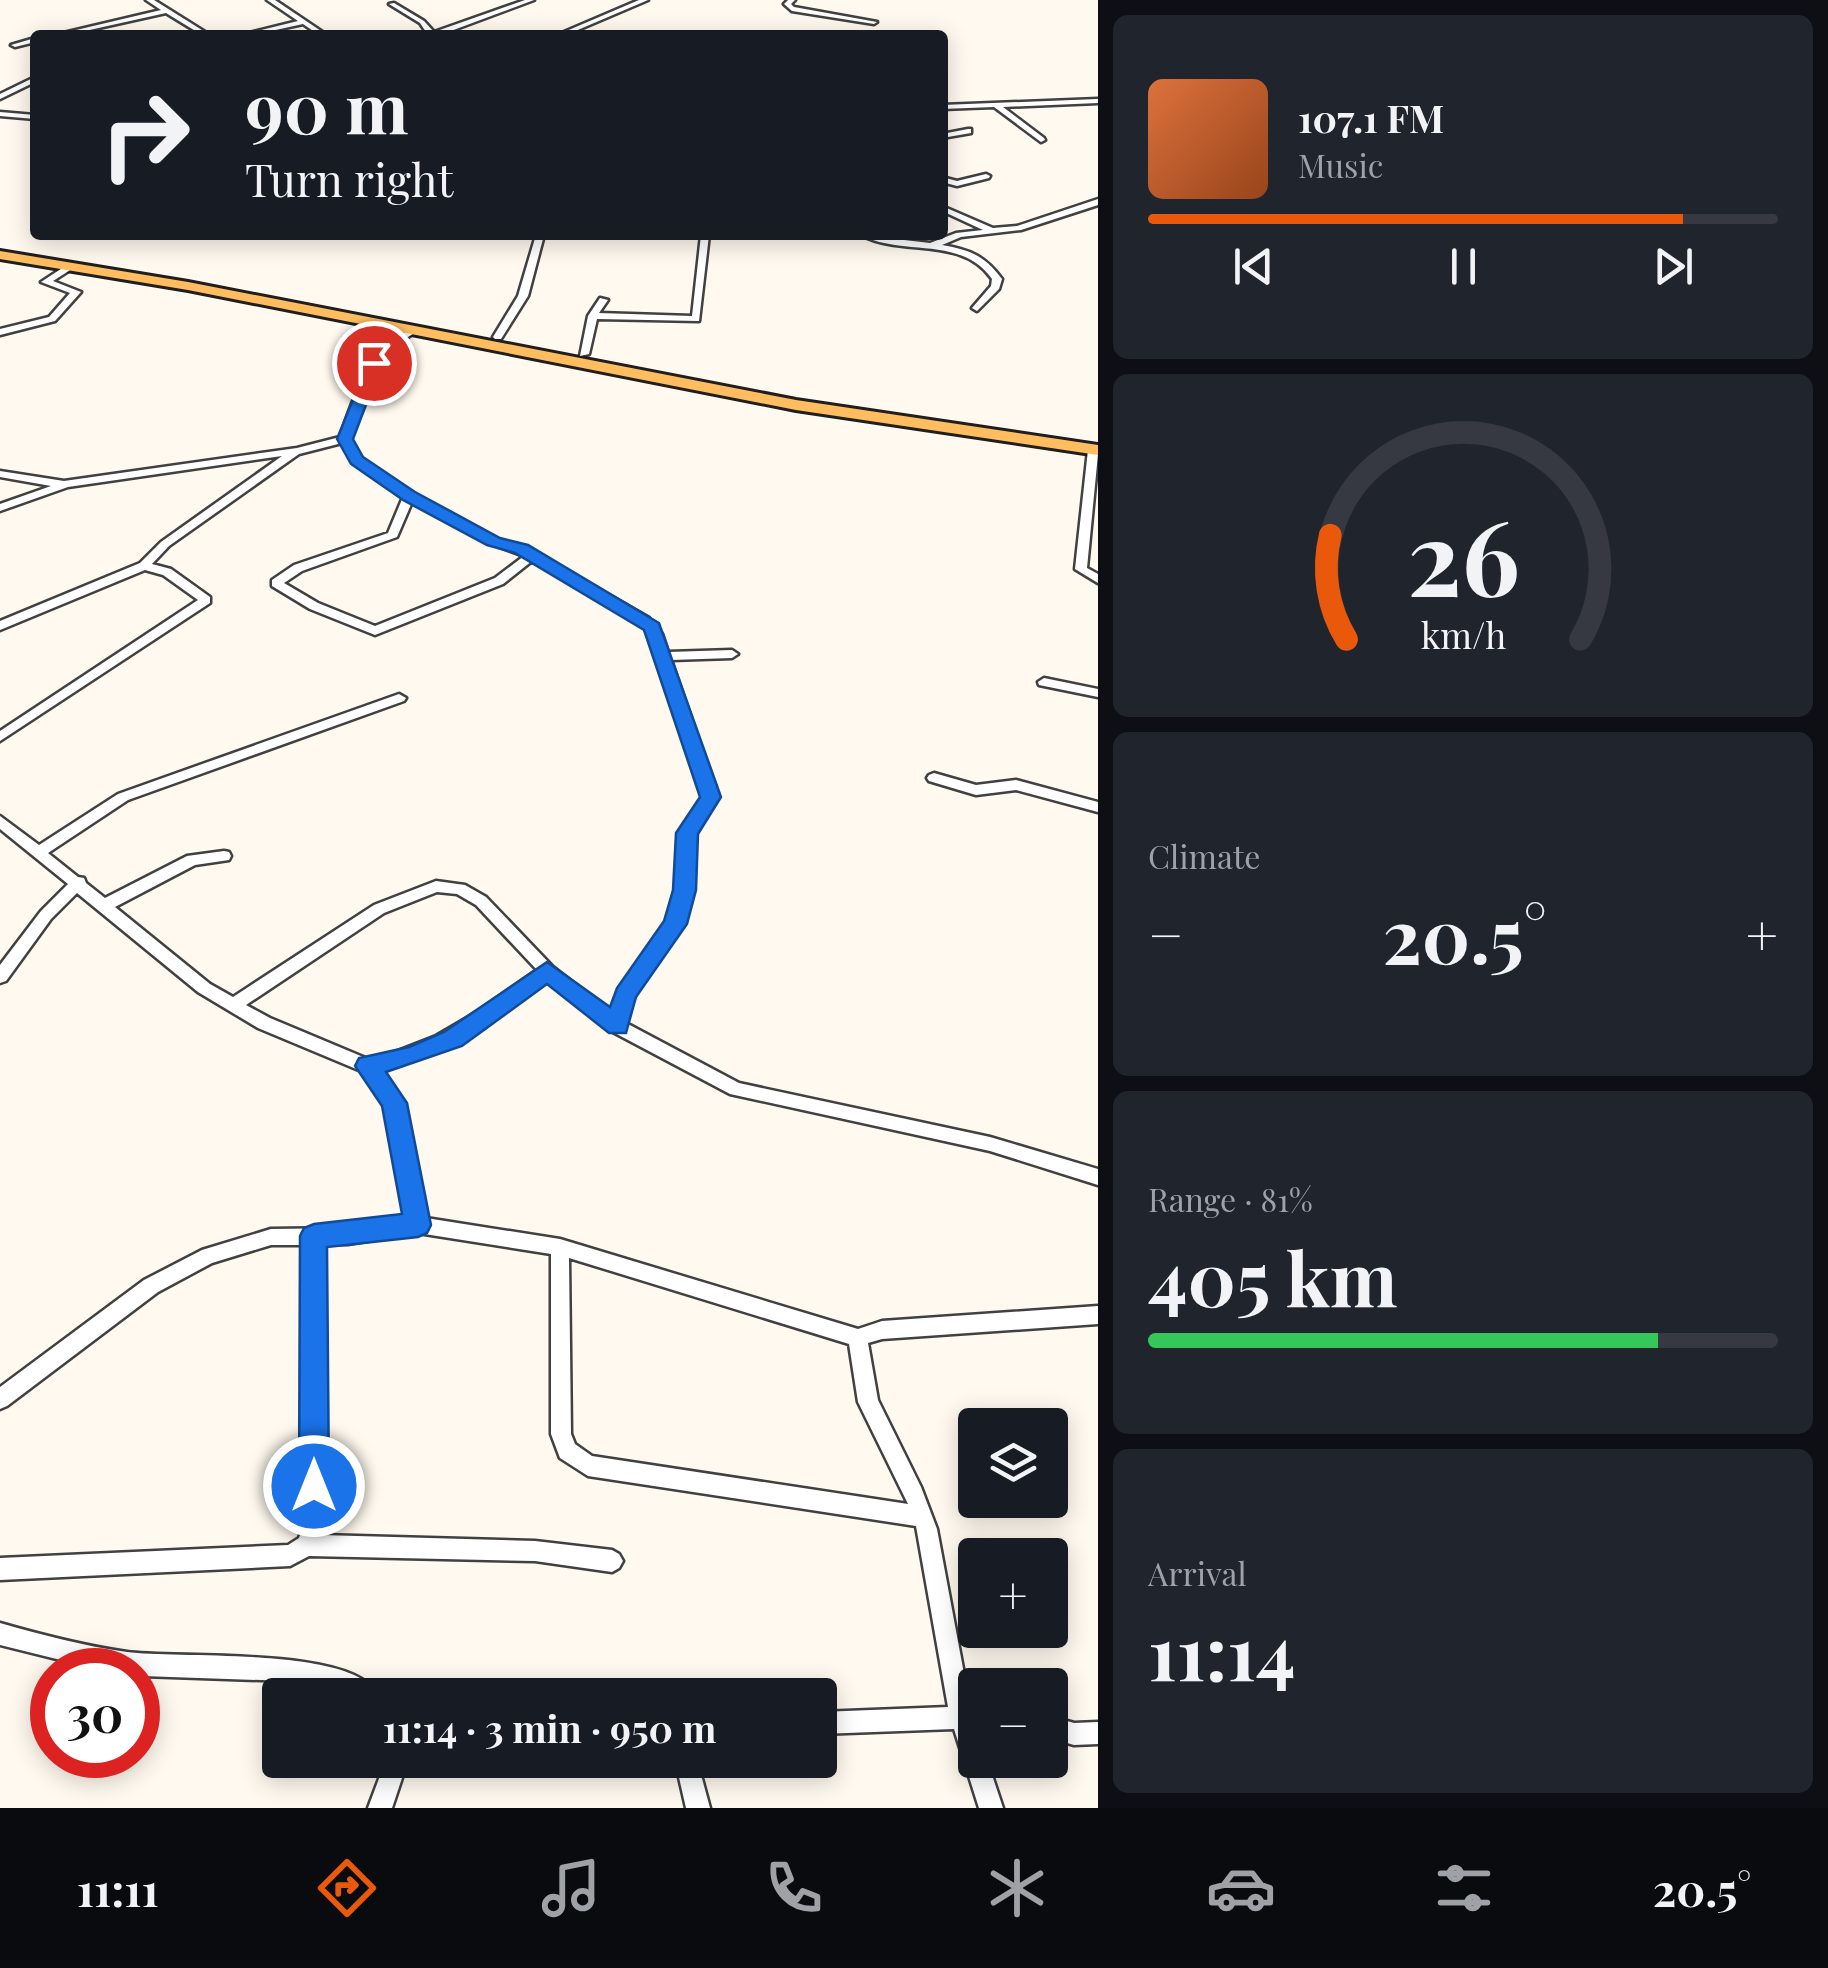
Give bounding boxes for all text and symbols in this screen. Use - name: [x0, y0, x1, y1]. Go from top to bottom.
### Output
- text: 90 m: [245, 58, 409, 152]
- icon: right: [80, 70, 210, 200]
- text: 107.1 FM: [1298, 92, 1444, 143]
- text: Music: [1298, 143, 1383, 186]
- text: Turn right: [245, 148, 453, 208]
- icon: previous: [1226, 239, 1281, 294]
- icon: pause: [1436, 239, 1491, 294]
- icon: next: [1646, 239, 1701, 294]
- pin: [332, 321, 417, 406]
- icon: arrive: [347, 336, 402, 391]
- text: 26: [1407, 484, 1519, 623]
- text: km/h: [1420, 610, 1506, 658]
- text: Climate: [1148, 834, 1260, 877]
- text: 20.5°: [1383, 883, 1547, 983]
- text: −: [1148, 896, 1184, 970]
- text: +: [1746, 896, 1778, 970]
- text: Range · 81%: [1148, 1177, 1313, 1220]
- text: 405 km: [1148, 1226, 1398, 1326]
- map controls: [958, 1408, 1068, 1778]
- button: layers: [958, 1408, 1068, 1518]
- position arrow: [262, 1434, 366, 1538]
- button: +: [958, 1538, 1068, 1648]
- text: Arrival: [1148, 1551, 1247, 1594]
- text: 11:14: [1148, 1600, 1296, 1700]
- speed limit sign: 30: [30, 1648, 160, 1778]
- button: −: [958, 1668, 1068, 1778]
- text: 11:14 · 3 min · 950 m: [383, 1702, 716, 1753]
- icon: directions: [312, 1853, 382, 1923]
- icon: music: [536, 1853, 606, 1923]
- icon: phone: [759, 1853, 829, 1923]
- icon: climate: [982, 1853, 1052, 1923]
- icon: car: [1206, 1853, 1276, 1923]
- icon: filters: [1429, 1853, 1499, 1923]
- text: 11:11: [77, 1858, 159, 1918]
- text: 20.5°: [1653, 1858, 1751, 1918]

